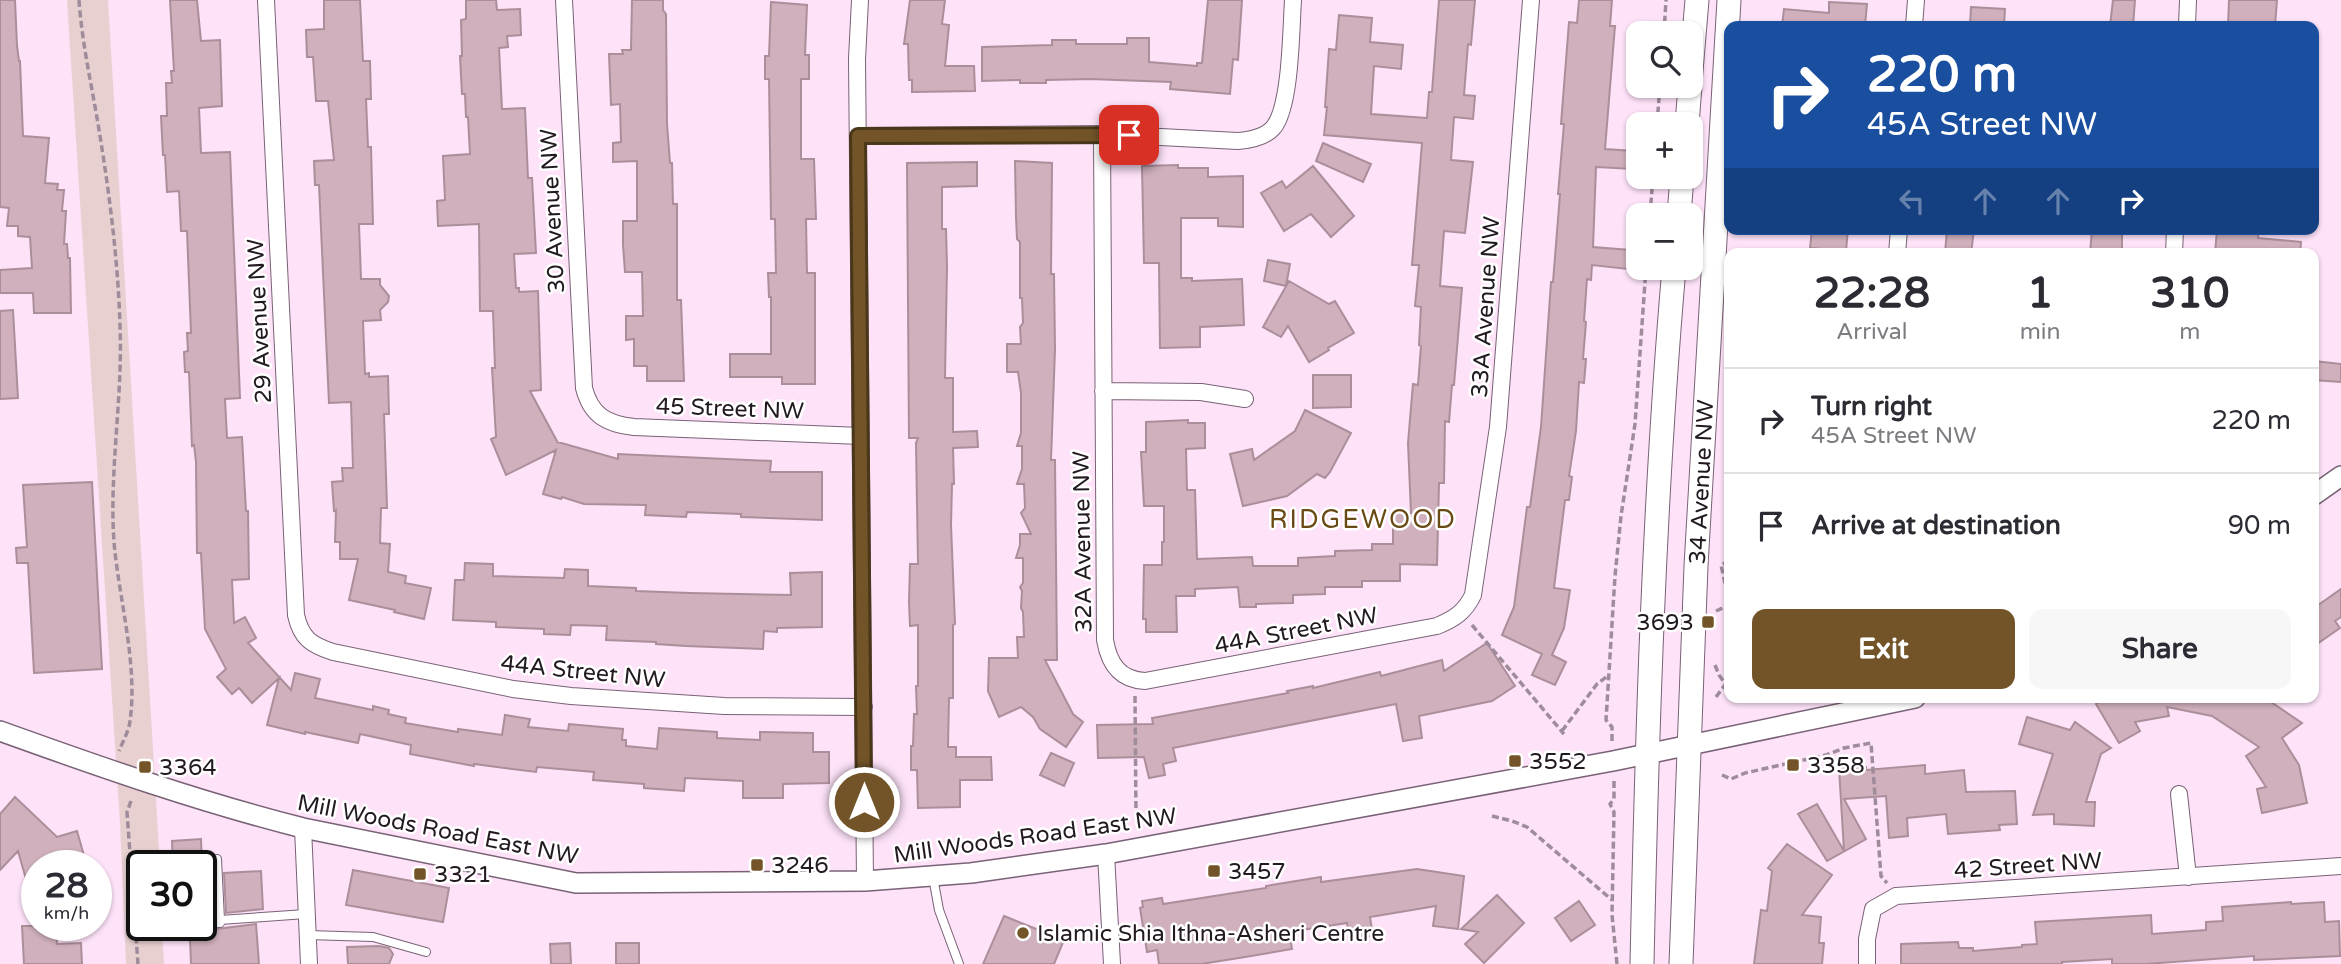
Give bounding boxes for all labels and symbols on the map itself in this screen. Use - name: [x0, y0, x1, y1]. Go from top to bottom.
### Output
- pin: [1099, 105, 1159, 165]
- street label: 30 Avenue NW: [535, 128, 571, 294]
- street label: 33A Avenue NW: [1466, 215, 1506, 399]
- street label: 29 Avenue NW: [242, 238, 278, 404]
- street label: 45 Street NW: [655, 392, 805, 426]
- street label: 34 Avenue NW: [1684, 399, 1720, 565]
- street label: 32A Avenue NW: [1067, 451, 1099, 633]
- district label: RIDGEWOOD: [1269, 504, 1457, 535]
- street label: 44A Street NW: [1212, 601, 1380, 661]
- place label: 3693: [1636, 609, 1694, 637]
- marker: 3693: [1700, 614, 1716, 630]
- street label: 44A Street NW: [499, 649, 667, 695]
- place label: 3552: [1529, 748, 1587, 776]
- place label: 3358: [1807, 752, 1865, 780]
- marker: 3552: [1507, 753, 1523, 769]
- place label: 3364: [159, 754, 217, 782]
- marker: 3358: [1785, 757, 1801, 773]
- marker: 3364: [137, 759, 153, 775]
- position arrow: [827, 765, 901, 839]
- street label: Mill Woods Road East NW: [295, 789, 581, 871]
- street label: Mill Woods Road East NW: [892, 802, 1178, 870]
- street label: 42 Street NW: [1953, 847, 2103, 885]
- speed limit sign: 30: [126, 850, 217, 941]
- place label: 3246: [771, 852, 829, 880]
- marker: 3246: [749, 857, 765, 873]
- place label: 3457: [1228, 858, 1286, 886]
- place label: 3321: [434, 861, 492, 889]
- marker: 3457: [1206, 863, 1222, 879]
- marker: 3321: [412, 866, 428, 882]
- place label: Islamic Shia Ithna-Asheri Centre: [1037, 920, 1384, 948]
- marker: Islamic Shia Ithna-Asheri Centre: [1015, 925, 1031, 941]

